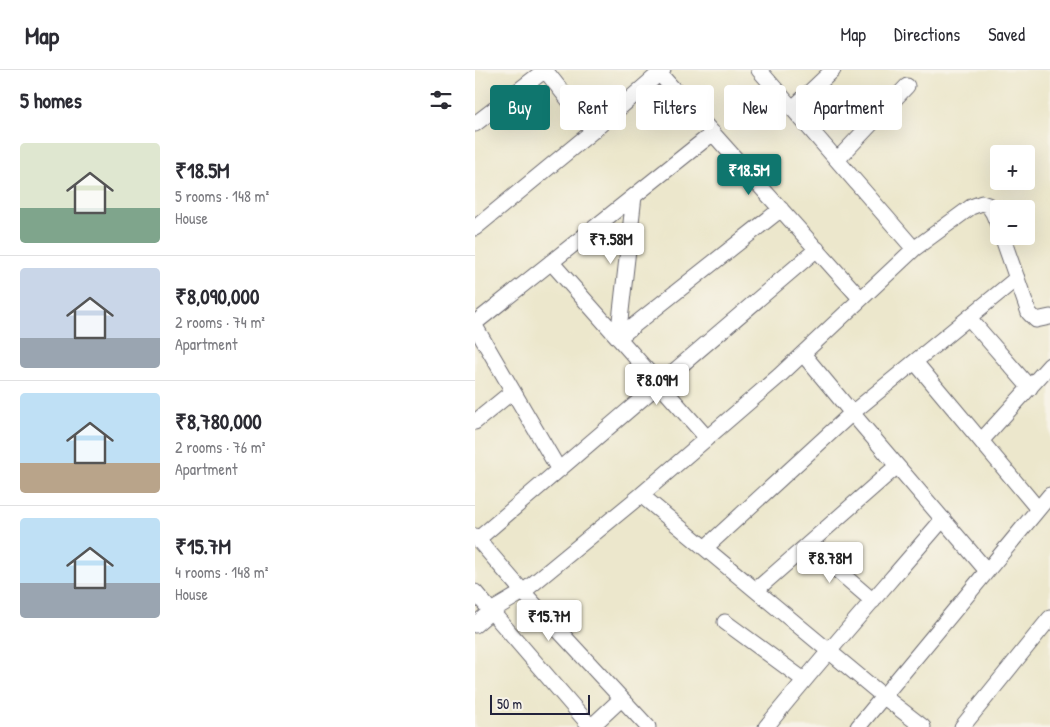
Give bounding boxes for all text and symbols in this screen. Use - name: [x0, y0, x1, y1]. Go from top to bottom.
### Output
- text: Map: [25, 19, 59, 51]
- text: Map: [841, 22, 866, 47]
- text: Directions: [894, 22, 960, 47]
- text: Saved: [988, 22, 1025, 47]
- chip: Buy: [490, 85, 550, 130]
- chip: Rent: [560, 85, 626, 130]
- chip: Filters: [636, 85, 714, 130]
- chip: New: [724, 85, 786, 130]
- chip: Apartment: [796, 85, 902, 130]
- text: 5 homes: [20, 86, 82, 115]
- icon: filters: [427, 86, 455, 114]
- map controls: [990, 145, 1035, 245]
- button: +: [990, 145, 1035, 190]
- pin: ₹18.5M: [708, 154, 790, 196]
- text: ₹18.5M: [175, 156, 230, 185]
- text: ₹18.5M: [728, 159, 770, 181]
- icon: home: [60, 163, 120, 223]
- text: 5 rooms · 148 m²: [175, 185, 269, 207]
- button: −: [990, 200, 1035, 245]
- text: House: [175, 207, 208, 229]
- pin: ₹7.58M: [570, 222, 652, 265]
- text: ₹7.58M: [589, 228, 633, 250]
- text: ₹8,090,000: [175, 282, 259, 311]
- icon: home: [60, 288, 120, 348]
- text: 2 rooms · 74 m²: [175, 311, 265, 333]
- text: Apartment: [175, 333, 238, 355]
- pin: ₹8.09M: [616, 364, 698, 406]
- text: ₹8.09M: [636, 369, 678, 391]
- text: ₹8,780,000: [175, 407, 262, 436]
- icon: home: [60, 413, 120, 473]
- text: 2 rooms · 76 m²: [175, 436, 265, 458]
- text: Apartment: [175, 458, 238, 480]
- text: ₹15.7M: [175, 532, 231, 561]
- icon: home: [60, 538, 120, 598]
- pin: ₹8.78M: [789, 542, 871, 584]
- text: ₹8.78M: [808, 547, 852, 569]
- text: 4 rooms · 148 m²: [175, 561, 268, 583]
- text: House: [175, 583, 208, 605]
- pin: ₹15.7M: [508, 600, 590, 642]
- text: ₹15.7M: [528, 605, 570, 627]
- scale bar: [490, 692, 590, 715]
- text: 50 m: [497, 694, 522, 713]

